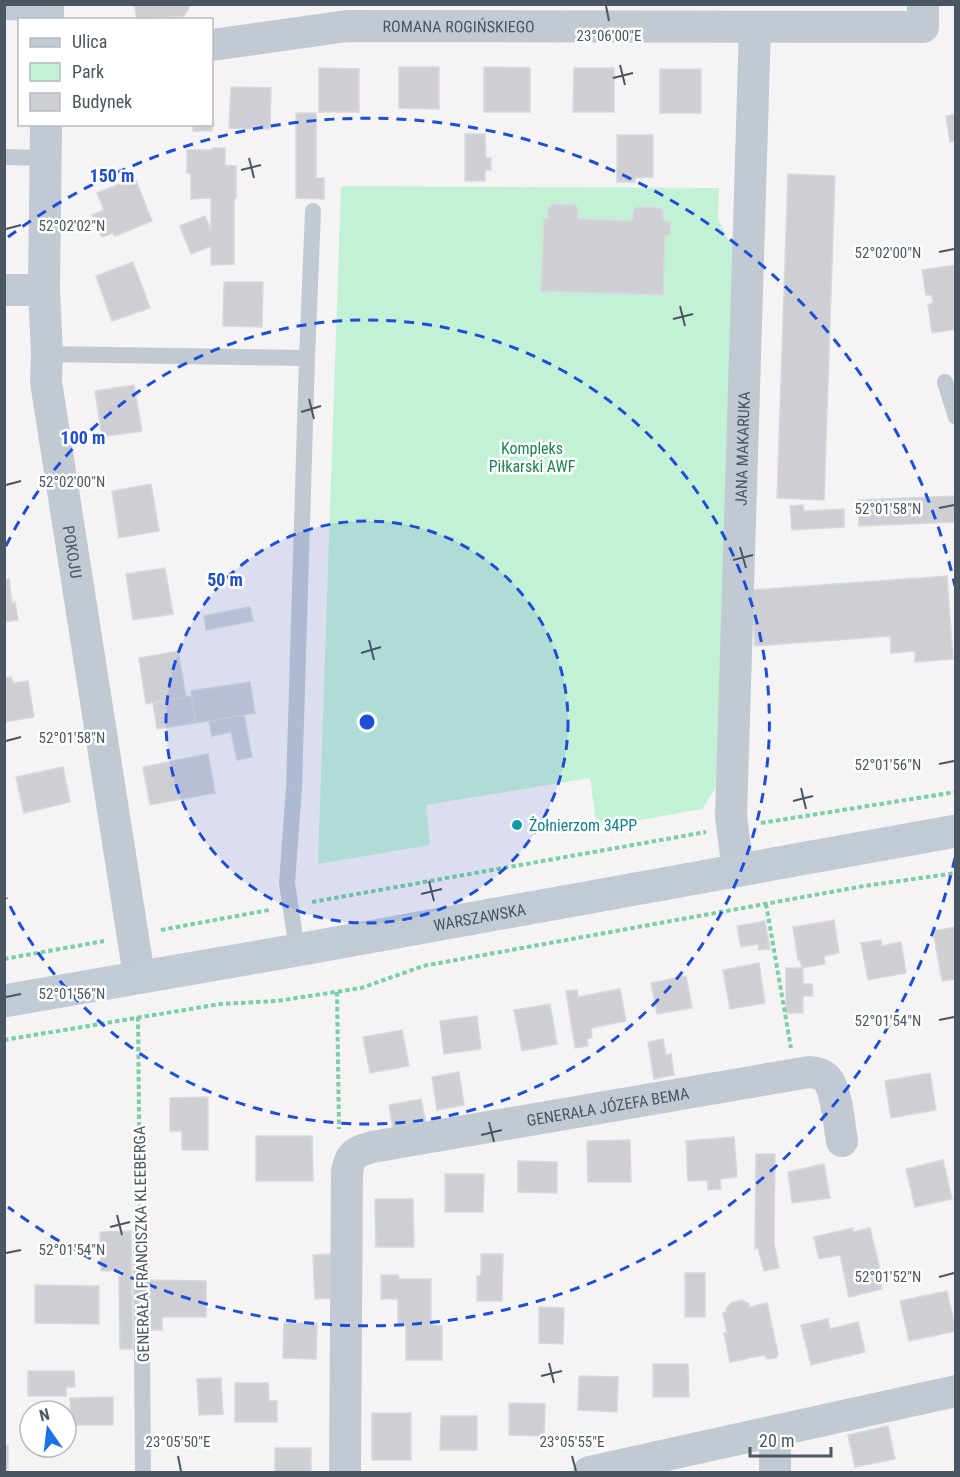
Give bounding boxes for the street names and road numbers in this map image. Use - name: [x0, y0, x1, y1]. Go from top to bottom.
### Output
- street label: ROMANA ROGIŃSKIEGO: [383, 17, 535, 36]
- street label: JANA MAKARUKA: [731, 391, 754, 506]
- street label: POKOJU: [59, 524, 86, 580]
- street label: WARSZAWSKA: [432, 900, 527, 935]
- street label: GENERAŁA JÓZEFA BEMA: [525, 1084, 691, 1130]
- street label: GENERAŁA FRANCISZKA KLEEBERGA: [130, 1126, 153, 1362]

